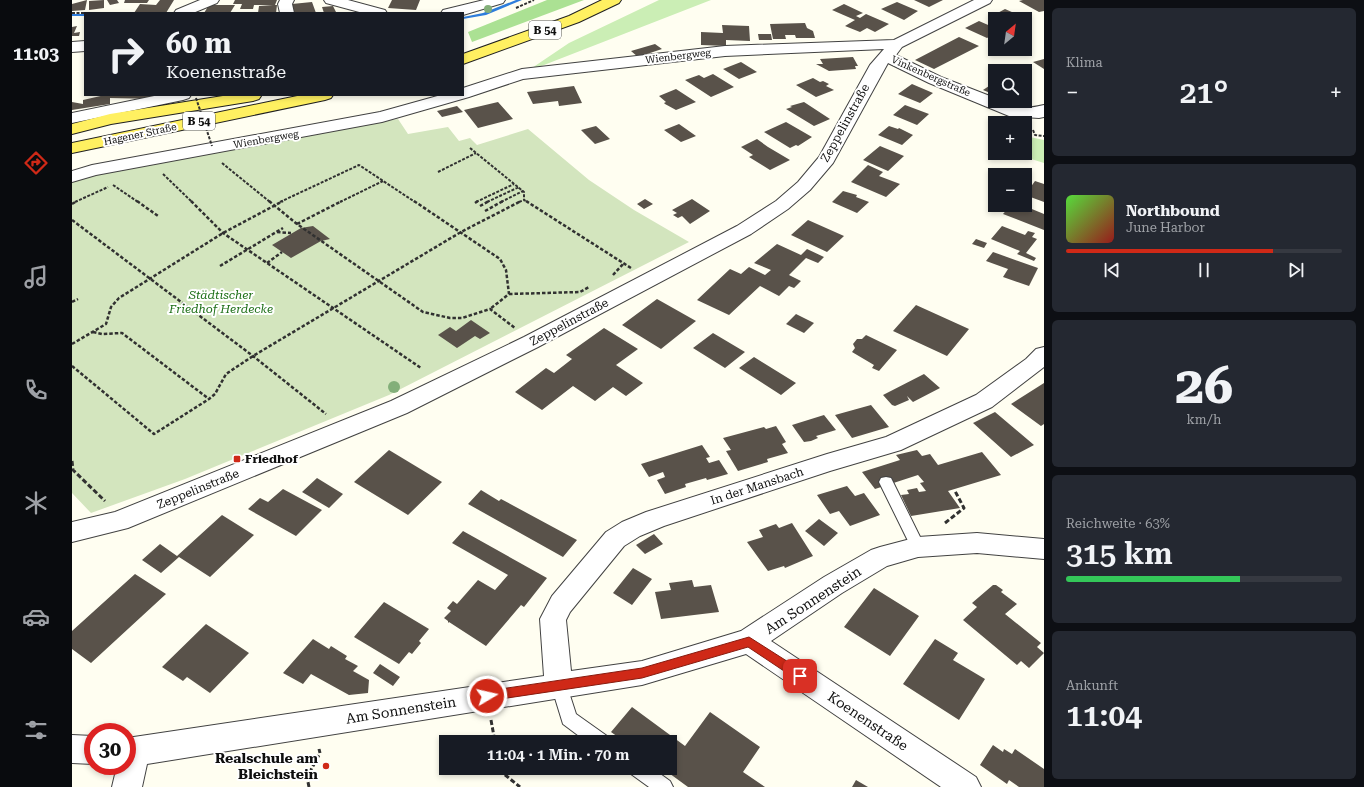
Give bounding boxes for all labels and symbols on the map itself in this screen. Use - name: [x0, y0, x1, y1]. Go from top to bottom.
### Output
- north arrow: [988, 12, 1032, 56]
- road number: B 54: [529, 21, 561, 39]
- street label: Wienbergweg: [645, 46, 712, 65]
- street label: Vinkenbergstraße: [890, 54, 973, 99]
- street label: Zeppelinstraße: [818, 81, 872, 165]
- road number: B 54: [183, 112, 215, 130]
- street label: Hagener Straße: [103, 121, 178, 147]
- street label: Wienbergweg: [233, 128, 300, 150]
- park label: Städtischer Friedhof Herdecke: [168, 288, 273, 316]
- street label: Zeppelinstraße: [527, 295, 611, 349]
- place label: Friedhof: [245, 452, 299, 466]
- marker: Friedhof: [232, 454, 242, 464]
- street label: In der Mansbach: [709, 464, 806, 508]
- street label: Zeppelinstraße: [155, 466, 241, 512]
- street label: Am Sonnenstein: [762, 563, 864, 637]
- pin: [783, 659, 817, 693]
- position arrow: [466, 675, 508, 717]
- street label: Koenenstraße: [825, 688, 911, 754]
- street label: Am Sonnenstein: [345, 693, 457, 727]
- speed limit sign: 30: [84, 723, 136, 775]
- place label: Realschule am Bleichstein: [215, 750, 319, 782]
- marker: Realschule am Bleichstein: [321, 761, 331, 771]

